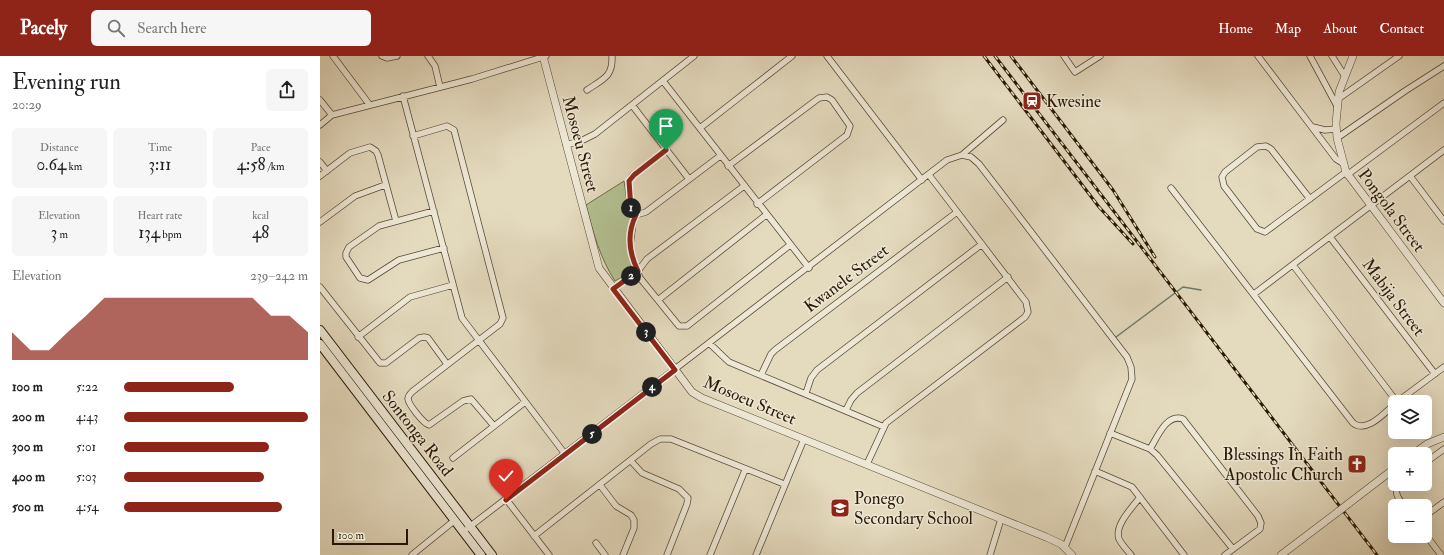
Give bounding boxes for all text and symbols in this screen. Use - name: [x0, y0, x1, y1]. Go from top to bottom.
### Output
- search box: [91, 10, 371, 46]
- text: Pacely: [20, 16, 67, 40]
- icon: search: [105, 17, 127, 39]
- text: Search here: [137, 19, 207, 38]
- text: Home: [1218, 20, 1253, 37]
- text: Map: [1275, 20, 1301, 37]
- text: About: [1323, 20, 1357, 37]
- text: Contact: [1379, 20, 1424, 37]
- text: Evening run: [12, 68, 121, 96]
- button: share: [266, 69, 308, 111]
- station icon: Kwesine: [1021, 90, 1043, 112]
- place label: Kwesine: [1046, 91, 1101, 112]
- street label: Mosoeu Street: [558, 94, 604, 195]
- text: 20:29: [12, 97, 42, 113]
- pin: [649, 109, 683, 150]
- icon: arrive: [655, 115, 677, 137]
- text: Distance: [40, 141, 79, 154]
- text: Time: [148, 141, 172, 154]
- text: Pace: [251, 141, 271, 154]
- text: 0.64: [36, 154, 66, 175]
- text: 3:11: [149, 154, 171, 175]
- text: 4:58: [237, 154, 266, 175]
- text: km: [66, 160, 82, 173]
- text: /km: [266, 160, 285, 173]
- street label: Pongola Street: [1353, 165, 1430, 256]
- pin: 1: [621, 198, 641, 218]
- text: 1: [629, 201, 633, 214]
- text: Elevation: [38, 209, 80, 222]
- text: Heart rate: [138, 209, 182, 222]
- text: kcal: [252, 209, 269, 222]
- text: 3: [51, 222, 57, 243]
- text: 134: [138, 222, 160, 243]
- text: 48: [252, 222, 269, 243]
- text: m: [57, 228, 68, 241]
- text: bpm: [160, 228, 182, 241]
- street label: Kwanele Street: [800, 239, 893, 317]
- street label: Mabija Street: [1358, 254, 1430, 341]
- pin: 2: [621, 266, 641, 286]
- text: Elevation: [12, 268, 62, 284]
- text: 239–242 m: [250, 268, 308, 284]
- text: 2: [628, 269, 634, 282]
- pin: 3: [636, 322, 656, 342]
- text: 3: [644, 325, 648, 338]
- street label: Mosoeu Street: [700, 371, 800, 430]
- pin: 4: [642, 377, 662, 397]
- text: 100 m: [12, 379, 43, 395]
- text: 5:22: [76, 379, 98, 395]
- text: 4: [649, 380, 655, 393]
- street label: Sontonga Road: [378, 386, 458, 481]
- map controls: [1388, 395, 1432, 543]
- button: layers: [1388, 395, 1432, 439]
- text: 200 m: [12, 409, 45, 425]
- text: 4:43: [76, 409, 98, 425]
- pin: 5: [582, 424, 602, 444]
- text: 5: [590, 427, 594, 440]
- text: 300 m: [12, 439, 43, 455]
- text: 5:01: [76, 439, 96, 455]
- place label: Blessings In Faith Apostolic Church: [1223, 444, 1343, 486]
- button: +: [1388, 447, 1432, 491]
- church icon: Blessings In Faith Apostolic Church: [1346, 453, 1368, 475]
- pin: [489, 459, 523, 500]
- icon: check: [495, 465, 517, 487]
- text: 400 m: [12, 469, 45, 485]
- text: 5:03: [76, 469, 97, 485]
- place label: Ponego Secondary School: [854, 488, 974, 530]
- school or university icon: Ponego Secondary School: [829, 497, 851, 519]
- text: 500 m: [12, 499, 44, 515]
- text: 4:54: [76, 499, 99, 515]
- button: −: [1388, 499, 1432, 543]
- scale bar: [332, 527, 408, 546]
- text: 100 m: [338, 529, 364, 542]

